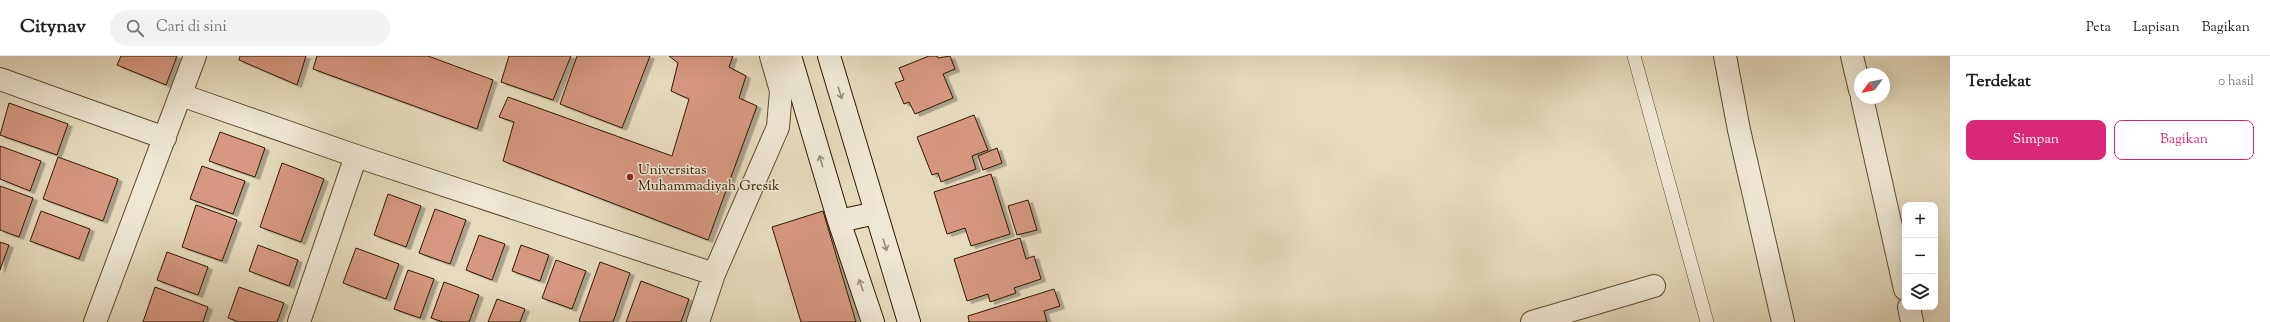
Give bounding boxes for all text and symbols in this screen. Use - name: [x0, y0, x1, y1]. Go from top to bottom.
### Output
- search box: [110, 10, 390, 46]
- text: Citynav: [20, 14, 86, 41]
- icon: search: [124, 17, 146, 39]
- text: Cari di sini: [156, 17, 227, 38]
- text: Peta: [2086, 18, 2111, 38]
- text: Lapisan: [2133, 18, 2180, 38]
- text: Bagikan: [2202, 18, 2250, 38]
- north arrow: [1854, 68, 1890, 104]
- text: Terdekat: [1966, 70, 2031, 94]
- text: 0 hasil: [2218, 73, 2254, 91]
- one-way arrow: [837, 87, 844, 100]
- button: Simpan: [1966, 120, 2106, 160]
- button: Bagikan: [2114, 120, 2254, 160]
- one-way arrow: [817, 155, 824, 168]
- place label: Universitas Muhammadiyah Gresik: [638, 161, 780, 197]
- marker: Universitas Muhammadiyah Gresik: [625, 172, 635, 182]
- map controls: [1902, 202, 1938, 310]
- button: +: [1902, 202, 1938, 238]
- one-way arrow: [882, 238, 889, 251]
- button: −: [1902, 238, 1938, 274]
- button: layers: [1902, 274, 1938, 310]
- one-way arrow: [856, 279, 864, 291]

